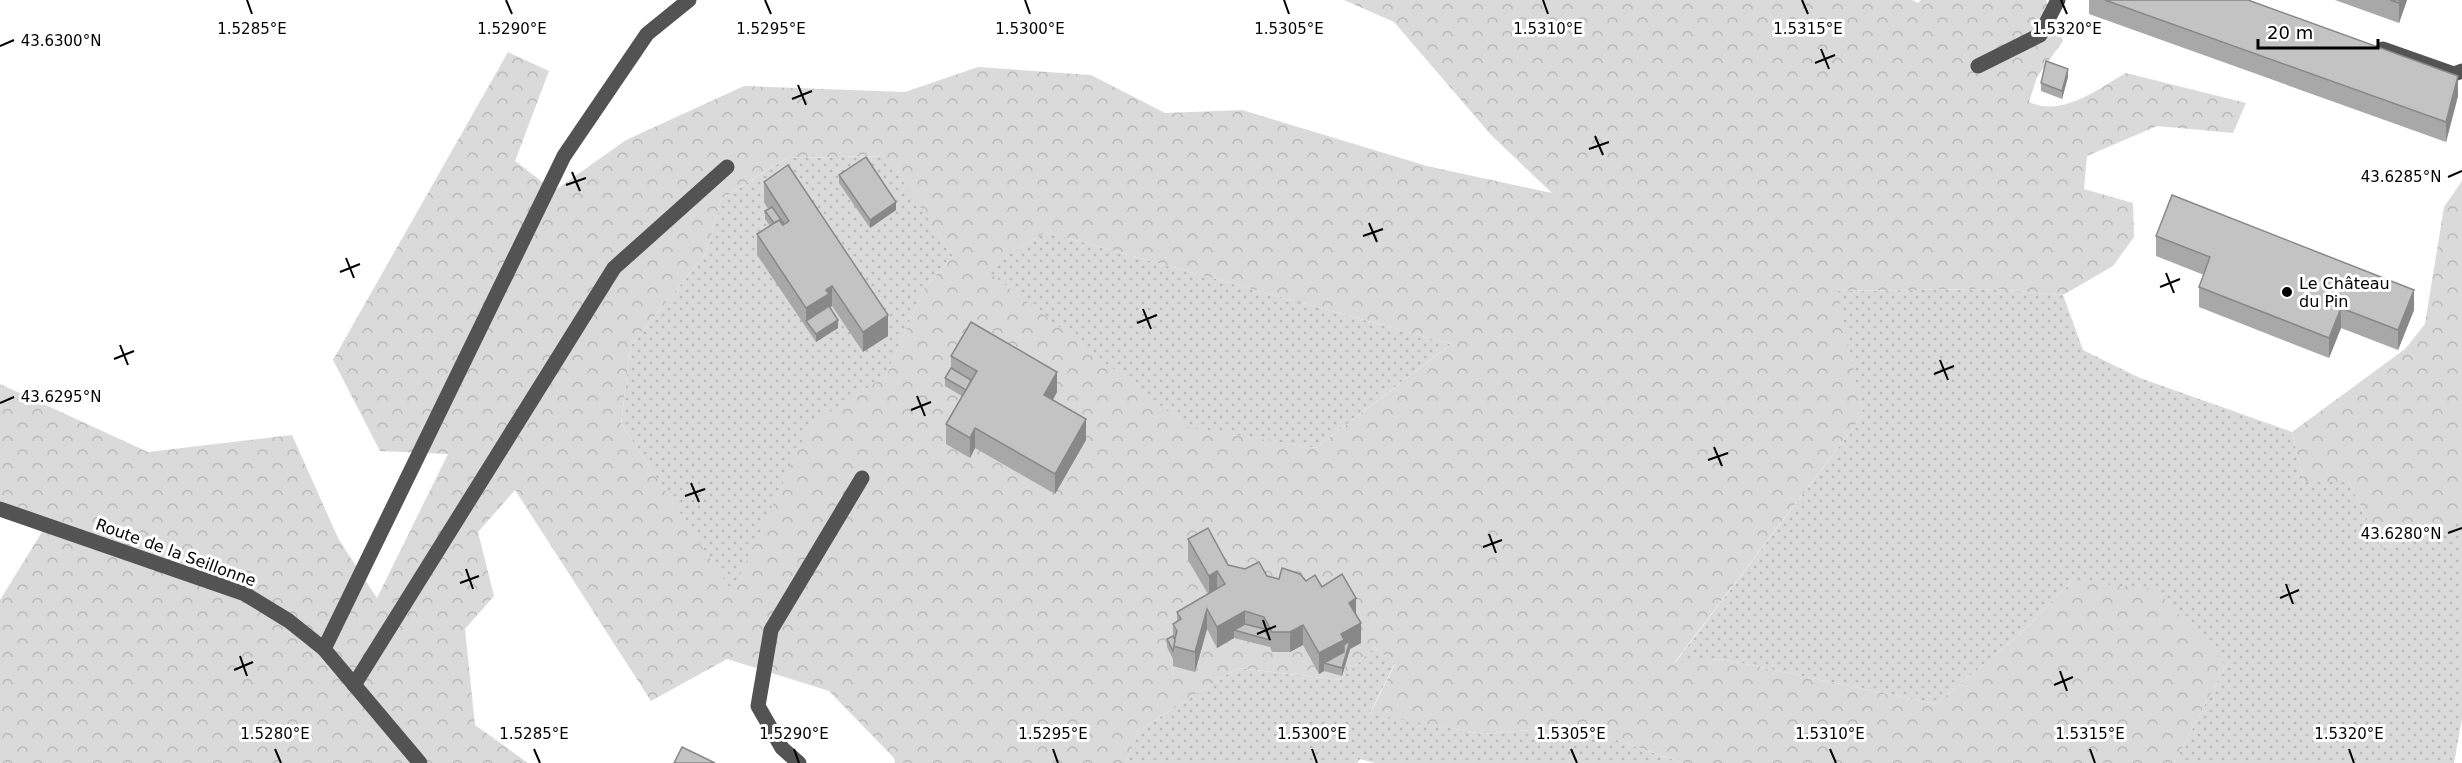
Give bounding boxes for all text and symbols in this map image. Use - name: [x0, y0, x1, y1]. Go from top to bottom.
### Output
- scale bar: [2258, 12, 2378, 50]
- text: 1.5285°E: [217, 20, 287, 38]
- text: 1.5290°E: [477, 20, 547, 38]
- text: 1.5295°E: [736, 20, 806, 38]
- text: 1.5300°E: [995, 20, 1065, 38]
- text: 1.5305°E: [1254, 20, 1324, 38]
- text: 1.5310°E: [1513, 20, 1583, 38]
- text: 1.5315°E: [1773, 20, 1843, 38]
- text: 1.5320°E: [2032, 20, 2102, 38]
- text: 20 m: [2267, 22, 2313, 43]
- text: 43.6300°N: [21, 32, 101, 50]
- text: 43.6285°N: [2361, 168, 2441, 186]
- place label: Le Château du Pin: [2299, 274, 2390, 311]
- marker: Le Château du Pin: [2280, 285, 2294, 299]
- text: 43.6295°N: [21, 388, 101, 406]
- street label: Route de la Seillonne: [93, 515, 259, 590]
- text: 43.6280°N: [2361, 525, 2441, 543]
- text: 1.5280°E: [240, 725, 310, 743]
- text: 1.5285°E: [499, 725, 569, 743]
- text: 1.5290°E: [759, 725, 829, 743]
- text: 1.5295°E: [1018, 725, 1088, 743]
- text: 1.5300°E: [1277, 725, 1347, 743]
- text: 1.5305°E: [1536, 725, 1606, 743]
- text: 1.5310°E: [1795, 725, 1865, 743]
- text: 1.5315°E: [2055, 725, 2125, 743]
- text: 1.5320°E: [2314, 725, 2384, 743]

